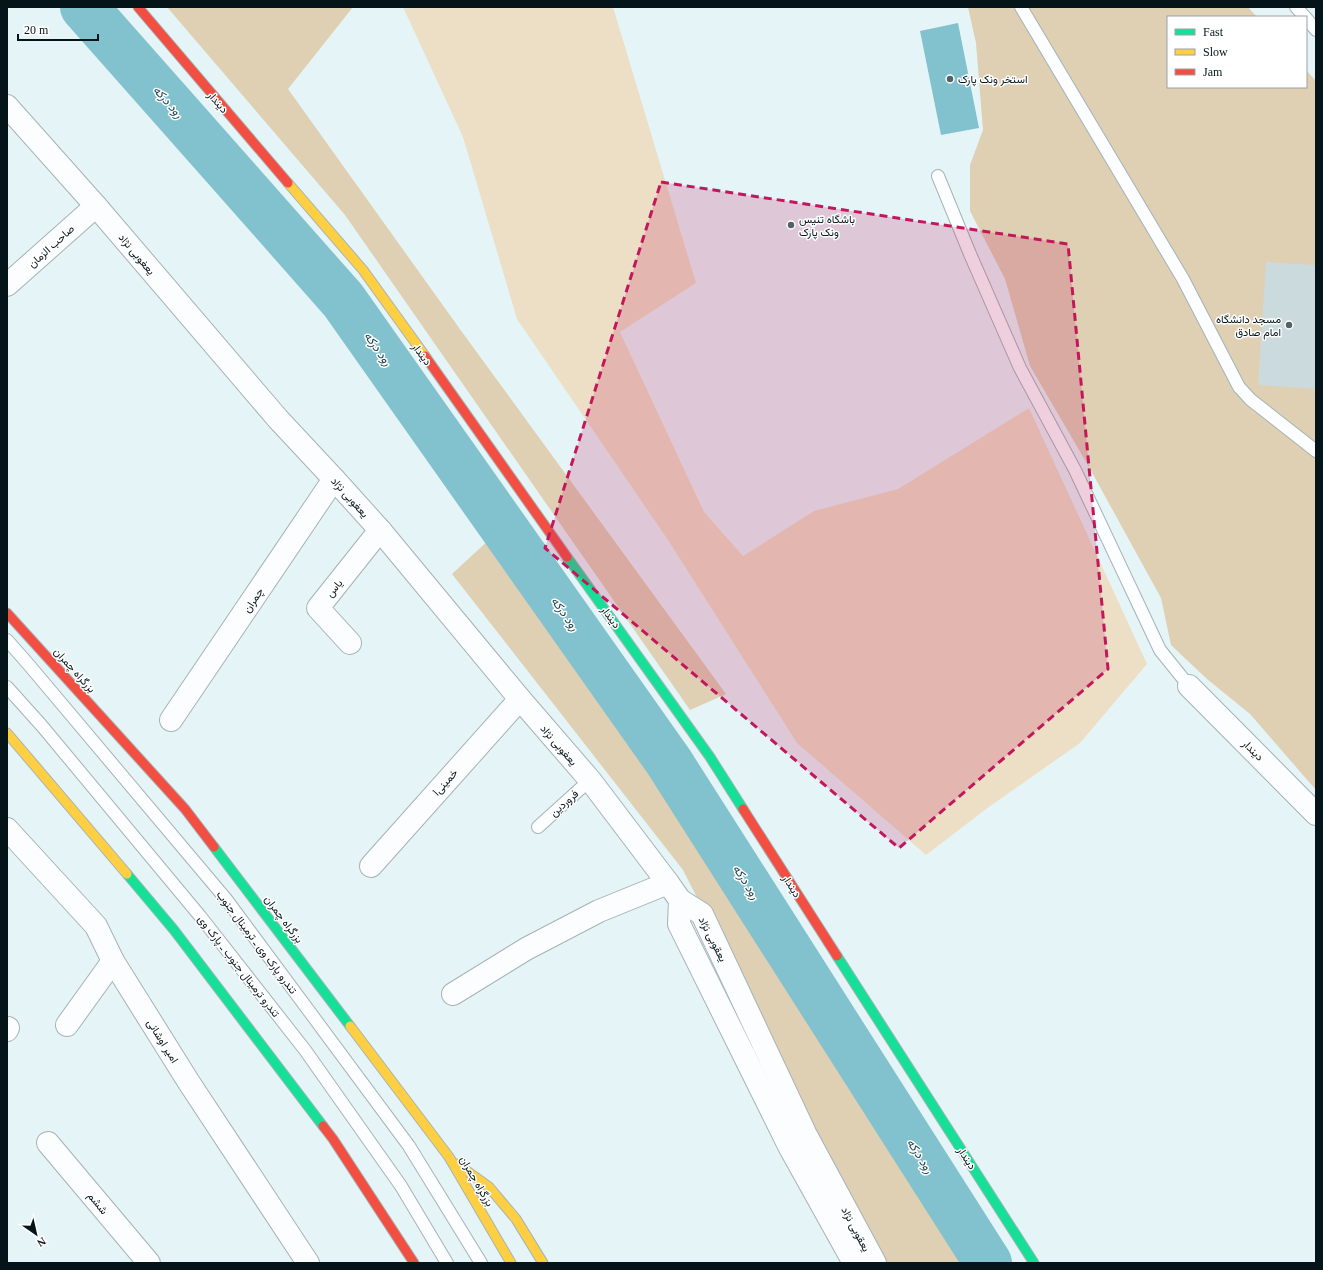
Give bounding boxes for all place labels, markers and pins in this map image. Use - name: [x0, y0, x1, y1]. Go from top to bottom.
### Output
- place label: استخر ونک پارک: [958, 73, 1027, 87]
- marker: استخر ونک پارک: [945, 74, 955, 84]
- place label: باشگاه تنیس ونک پارک: [799, 213, 855, 240]
- marker: باشگاه تنیس ونک پارک: [786, 220, 796, 230]
- place label: مسجد دانشگاه امام صادق: [1216, 313, 1281, 340]
- marker: مسجد دانشگاه امام صادق: [1284, 320, 1294, 330]

